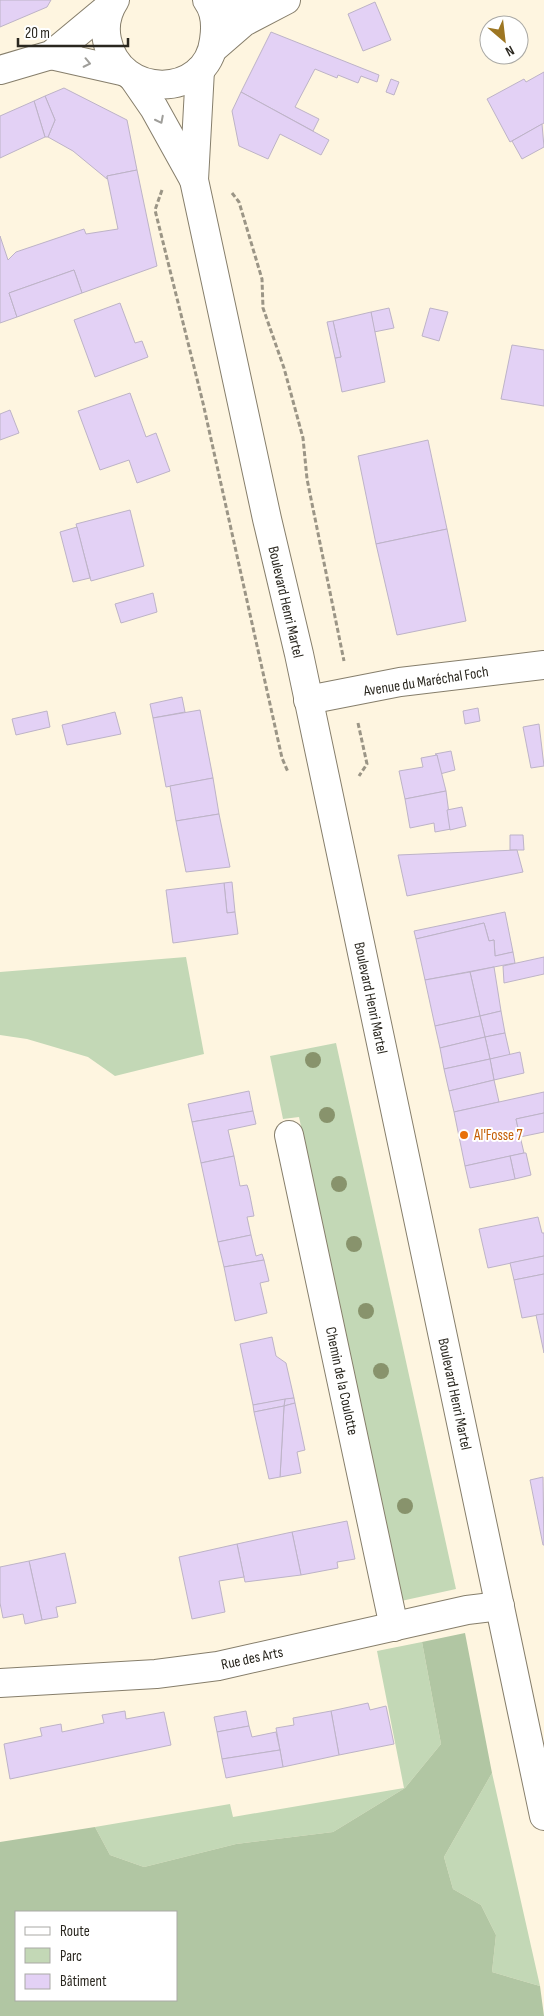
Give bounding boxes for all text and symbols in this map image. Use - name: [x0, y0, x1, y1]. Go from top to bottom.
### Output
- scale bar: [18, 15, 128, 47]
- north arrow: [479, 15, 529, 65]
- text: 20 m: [25, 24, 50, 43]
- text: N: [503, 42, 517, 60]
- one-way arrow: [82, 57, 91, 68]
- one-way arrow: [154, 115, 164, 124]
- street label: Boulevard Henri Martel: [263, 544, 308, 660]
- street label: Avenue du Maréchal Foch: [361, 662, 490, 701]
- street label: Boulevard Henri Martel: [349, 940, 392, 1056]
- place label: Al'Fosse 7: [473, 1126, 522, 1145]
- marker: Al'Fosse 7: [458, 1129, 470, 1141]
- street label: Chemin de la Coulotte: [321, 1325, 362, 1437]
- street label: Boulevard Henri Martel: [433, 1336, 476, 1452]
- street label: Rue des Arts: [219, 1643, 285, 1674]
- legend: [15, 1911, 178, 2001]
- text: Route: [60, 1922, 90, 1941]
- text: Parc: [60, 1947, 82, 1966]
- text: Bâtiment: [60, 1972, 107, 1991]

